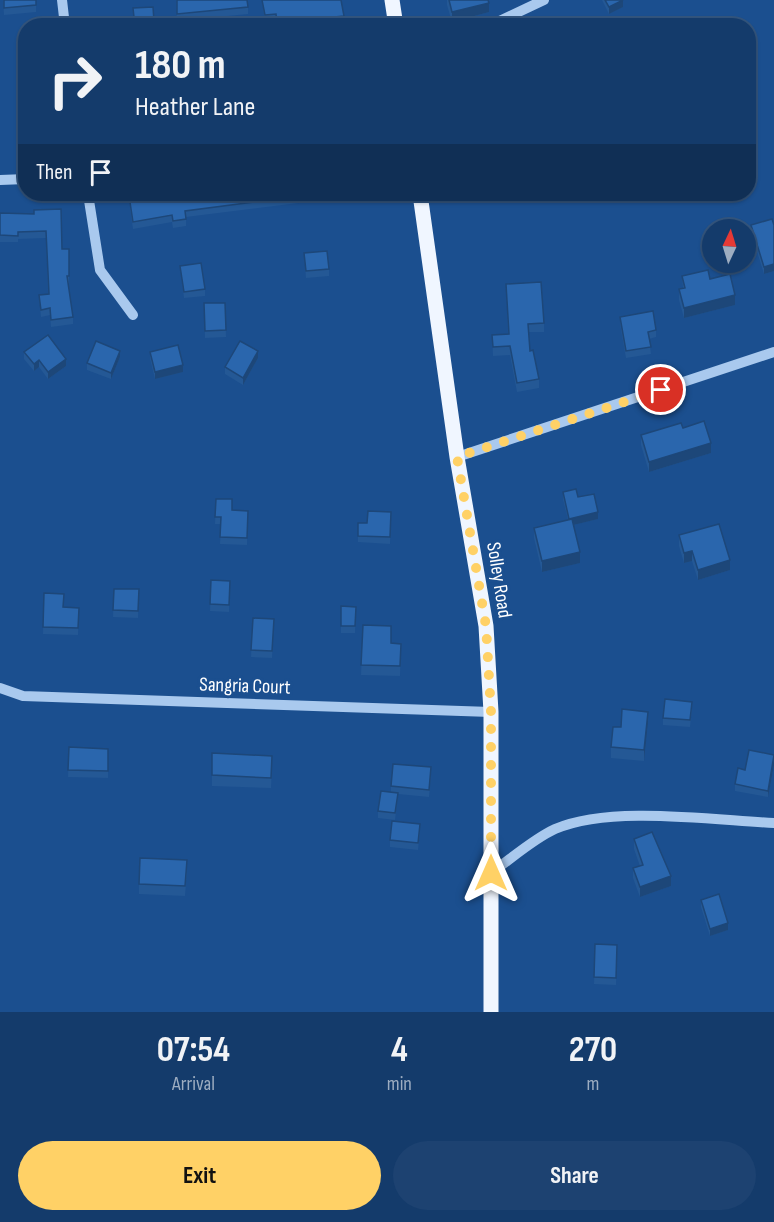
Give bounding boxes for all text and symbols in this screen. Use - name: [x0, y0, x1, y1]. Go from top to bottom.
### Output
- text: 180 m: [135, 40, 226, 91]
- icon: right: [36, 42, 114, 120]
- text: Heather Lane: [135, 91, 255, 123]
- icon: arrive: [84, 156, 117, 189]
- text: Then: [36, 159, 72, 186]
- north arrow: [702, 219, 756, 273]
- map controls: [702, 219, 756, 273]
- pin: [635, 364, 686, 415]
- icon: arrive: [644, 373, 677, 406]
- street label: Solley Road: [481, 540, 517, 620]
- street label: Sangria Court: [199, 672, 291, 700]
- position arrow: [459, 841, 523, 905]
- text: 07:54: [157, 1029, 230, 1072]
- text: 4: [391, 1029, 408, 1072]
- text: 270: [569, 1029, 617, 1072]
- text: Arrival: [172, 1072, 215, 1096]
- text: min: [387, 1072, 412, 1096]
- text: m: [587, 1072, 599, 1096]
- button: Exit: [18, 1141, 381, 1210]
- button: Share: [393, 1141, 756, 1210]

